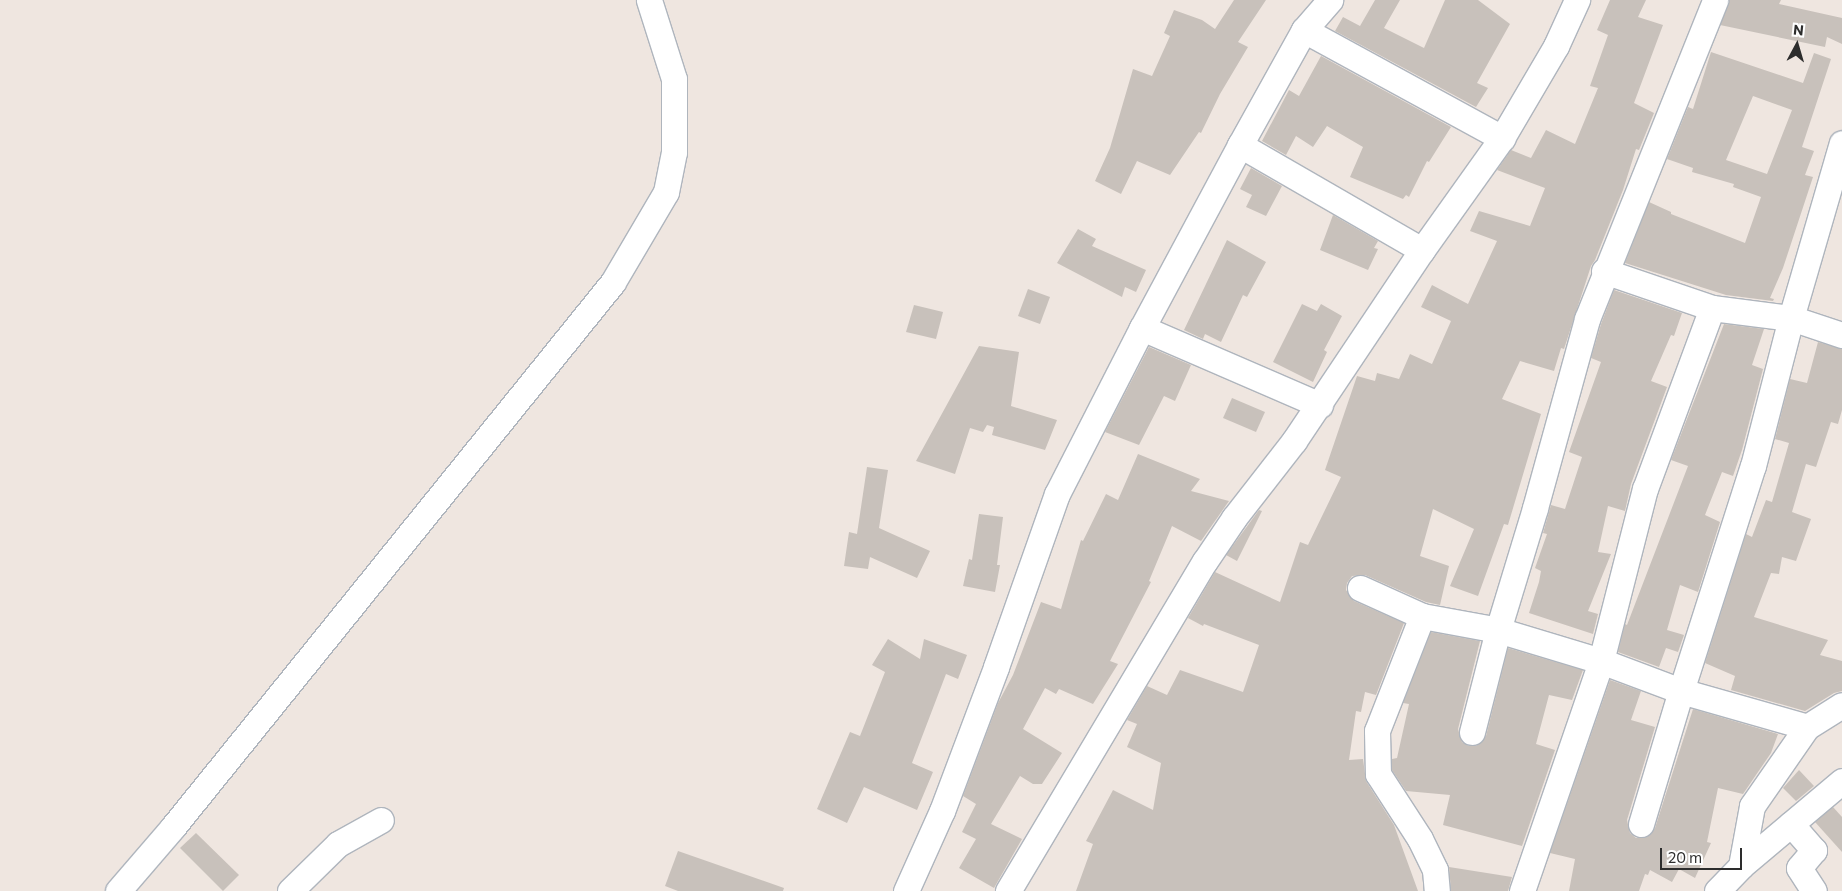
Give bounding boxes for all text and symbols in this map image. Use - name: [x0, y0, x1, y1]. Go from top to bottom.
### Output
- north arrow: [1772, 20, 1822, 70]
- text: N: [1793, 21, 1805, 39]
- scale bar: [1662, 838, 1744, 870]
- text: 20 m: [1668, 848, 1702, 866]

